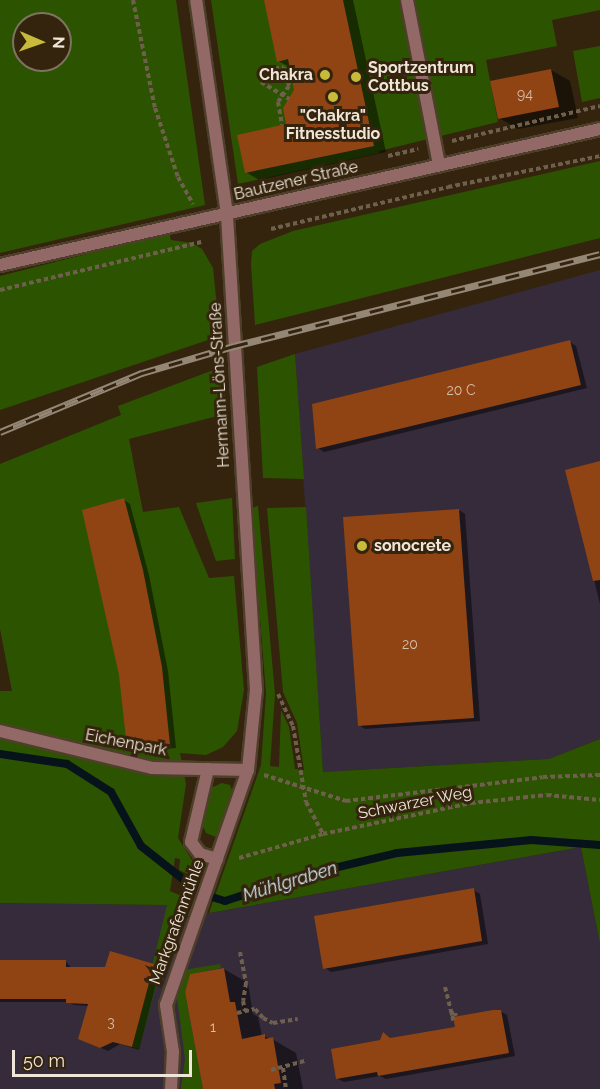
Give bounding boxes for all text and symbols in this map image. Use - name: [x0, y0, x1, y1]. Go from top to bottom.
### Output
- north arrow: [12, 12, 72, 72]
- text: N: [49, 36, 68, 49]
- place label: Sportzentrum Cottbus: [368, 58, 474, 96]
- place label: Chakra: [259, 65, 313, 85]
- marker: Chakra: [318, 68, 332, 82]
- marker: Sportzentrum Cottbus: [349, 70, 363, 84]
- house number: 94: [517, 86, 533, 102]
- marker: "Chakra" Fitnesstudio: [326, 90, 340, 104]
- place label: "Chakra" Fitnesstudio: [286, 106, 380, 144]
- street label: Bautzener Straße: [232, 157, 360, 205]
- street label: Hermann-Löns-Straße: [206, 302, 234, 468]
- house number: 20 C: [446, 382, 476, 398]
- place label: sonocrete: [374, 536, 451, 556]
- marker: sonocrete: [355, 539, 369, 553]
- house number: 20: [402, 636, 418, 652]
- street label: Eichenpark: [84, 726, 168, 760]
- street label: Schwarzer Weg: [356, 782, 474, 824]
- street label: Markgrafenmühle: [145, 857, 209, 987]
- water label: Mühlgraben: [240, 857, 340, 907]
- house number: 3: [107, 1014, 115, 1030]
- house number: 1: [210, 1019, 216, 1035]
- scale bar: [15, 1038, 195, 1076]
- text: 50 m: [23, 1050, 65, 1071]

